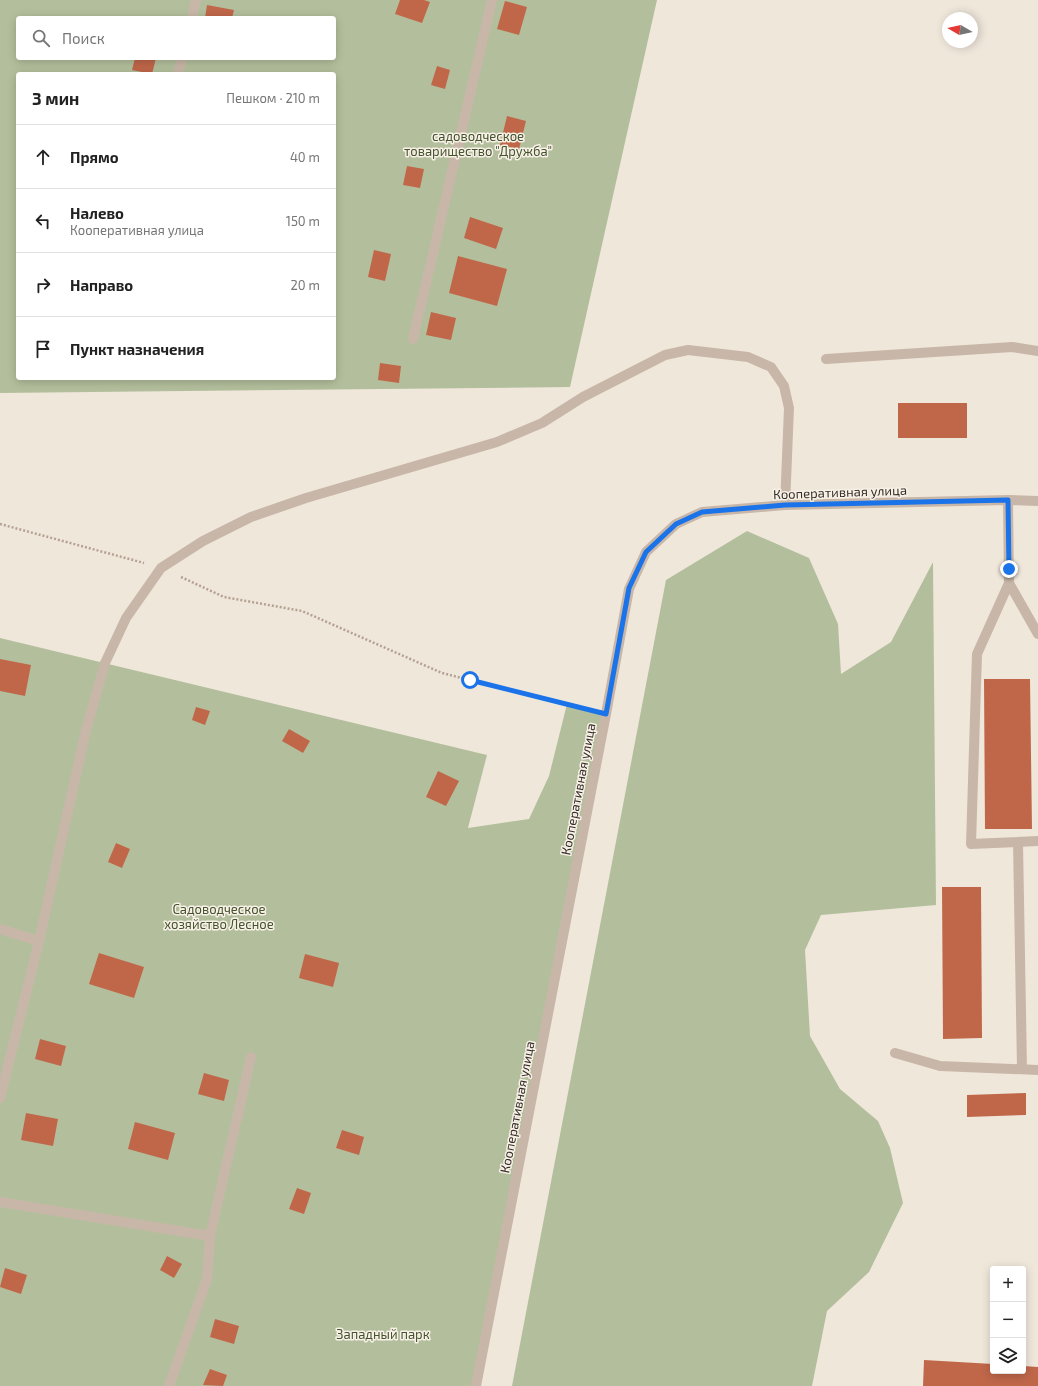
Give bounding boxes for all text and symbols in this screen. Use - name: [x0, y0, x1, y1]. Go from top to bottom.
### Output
- north arrow: [942, 12, 978, 48]
- search box: [16, 16, 336, 60]
- icon: search: [30, 27, 52, 49]
- text: Поиск: [62, 29, 105, 47]
- text: 3 мин: [32, 88, 79, 108]
- text: Пешком · 210 m: [226, 90, 320, 106]
- park label: садоводческое товарищество "Дружба": [404, 128, 552, 159]
- icon: ahead: [32, 146, 54, 168]
- text: Прямо: [70, 148, 119, 166]
- text: 40 m: [290, 149, 320, 165]
- text: Налево: [70, 204, 124, 222]
- icon: left: [32, 210, 54, 232]
- text: 150 m: [286, 213, 320, 229]
- text: Кооперативная улица: [70, 222, 204, 238]
- icon: right: [32, 274, 54, 296]
- text: Направо: [70, 276, 133, 294]
- text: 20 m: [291, 277, 320, 293]
- icon: arrive: [32, 338, 54, 360]
- text: Пункт назначения: [70, 340, 204, 358]
- street label: Кооперативная улица: [773, 482, 907, 502]
- route end: [1000, 560, 1018, 578]
- route start: [461, 671, 479, 689]
- street label: Кооперативная улица: [557, 722, 599, 856]
- park label: Садоводческое хозяйство Лесное: [164, 901, 274, 932]
- street label: Кооперативная улица: [496, 1040, 538, 1174]
- map controls: [990, 1266, 1026, 1374]
- button: +: [990, 1266, 1026, 1302]
- button: −: [990, 1302, 1026, 1338]
- park label: Западный парк: [336, 1326, 430, 1342]
- button: layers: [990, 1338, 1026, 1374]

